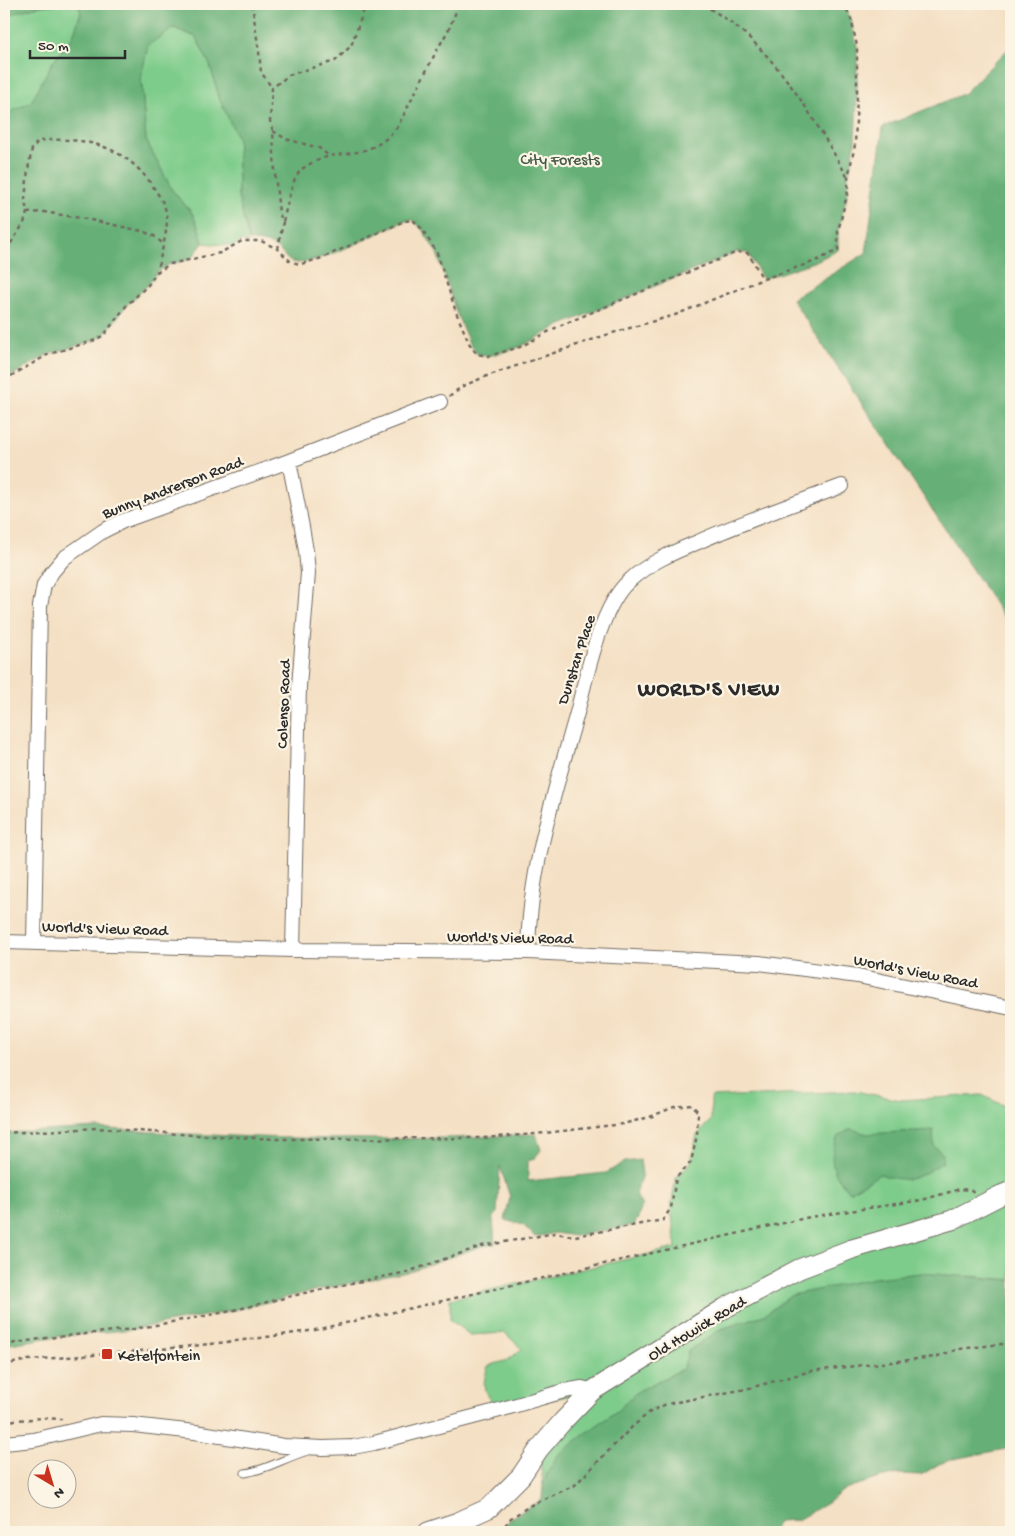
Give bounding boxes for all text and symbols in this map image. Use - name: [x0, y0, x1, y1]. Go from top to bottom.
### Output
- scale bar: [30, 28, 125, 60]
- text: 50 m: [38, 38, 69, 56]
- park label: City Forests: [520, 152, 601, 171]
- street label: Bunny Andrerson Road: [99, 453, 248, 525]
- street label: Dunstan Place: [555, 612, 602, 708]
- street label: Colenso Road: [274, 658, 297, 749]
- district label: WORLD'S VIEW: [637, 679, 780, 704]
- street label: World's View Road: [42, 919, 170, 942]
- street label: World's View Road: [447, 929, 575, 950]
- street label: World's View Road: [852, 952, 981, 995]
- street label: Old Howick Road: [645, 1292, 752, 1367]
- marker: Ketelfontein: [100, 1347, 114, 1361]
- place label: Ketelfontein: [118, 1348, 200, 1367]
- north arrow: [28, 1458, 78, 1508]
- text: N: [50, 1483, 67, 1502]

